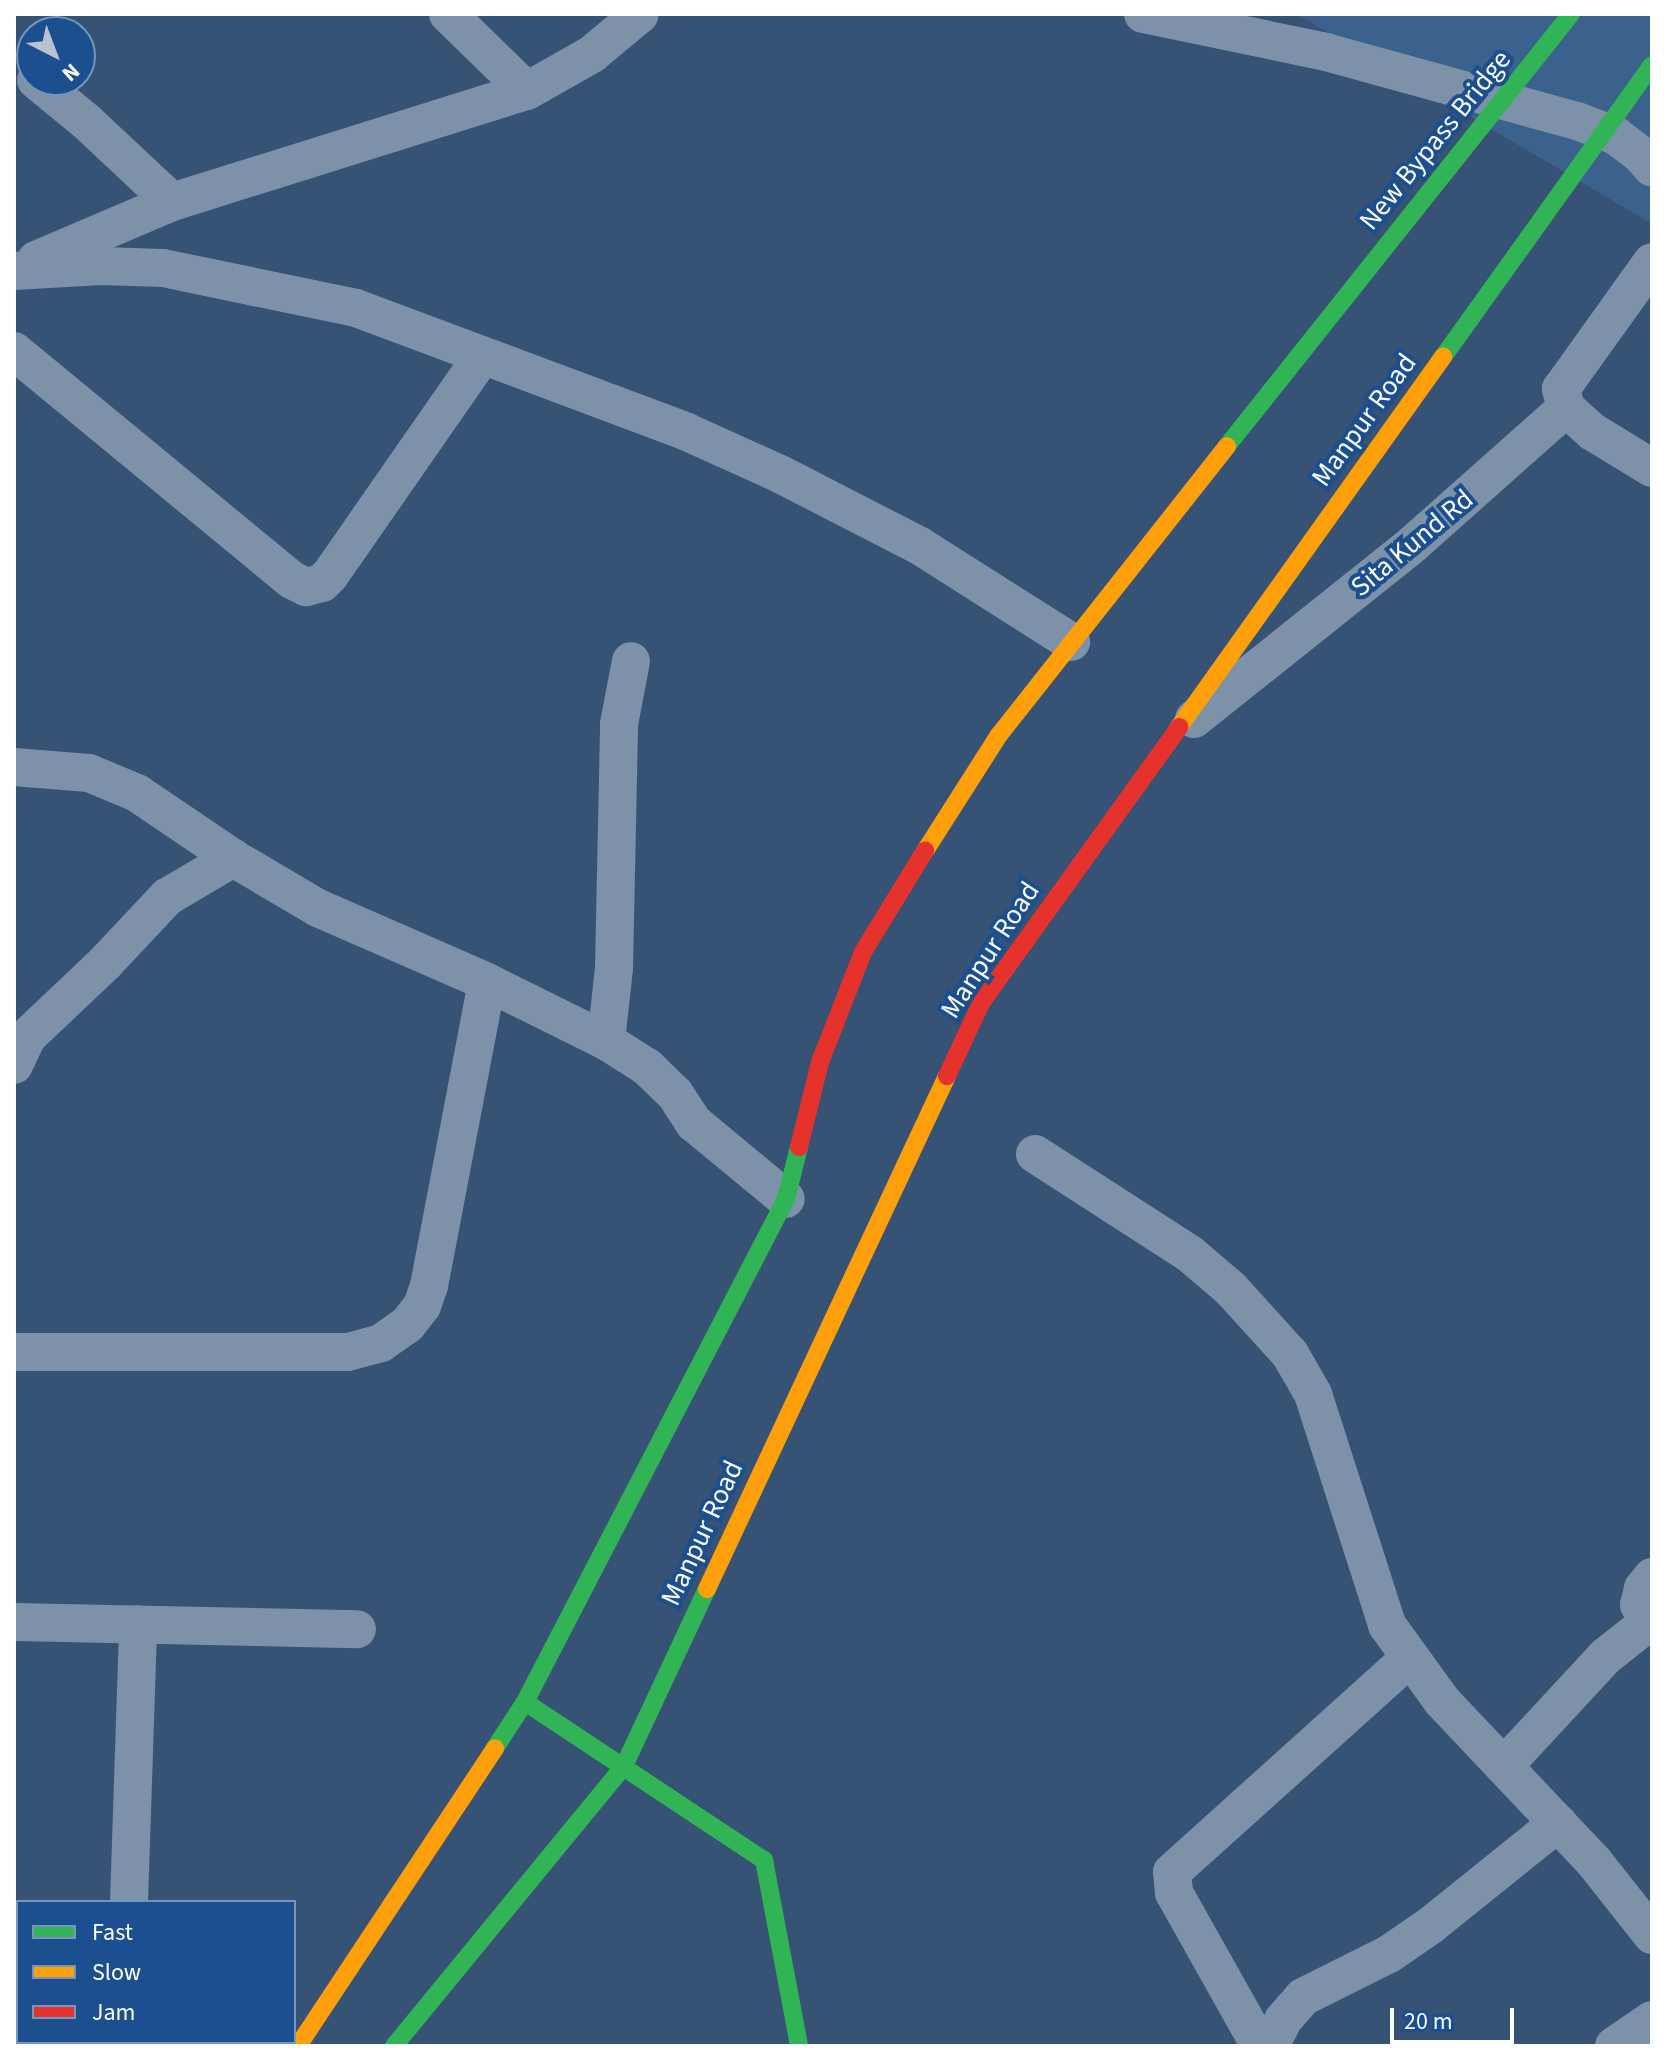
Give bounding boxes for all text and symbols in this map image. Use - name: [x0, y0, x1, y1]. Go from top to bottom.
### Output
- north arrow: [16, 16, 96, 96]
- street label: New Bypass Bridge: [1352, 43, 1518, 237]
- text: N: [55, 56, 87, 89]
- street label: Manpur Road: [1305, 347, 1423, 493]
- street label: Sita Kund Rd: [1344, 482, 1480, 604]
- street label: Manpur Road: [933, 875, 1047, 1025]
- street label: Manpur Road: [654, 1455, 750, 1611]
- legend: [16, 1900, 296, 2044]
- text: Fast: [92, 1915, 133, 1950]
- text: Slow: [92, 1955, 141, 1990]
- scale bar: [1394, 1992, 1518, 2042]
- text: Jam: [92, 1995, 136, 2030]
- text: 20 m: [1404, 2004, 1453, 2039]

